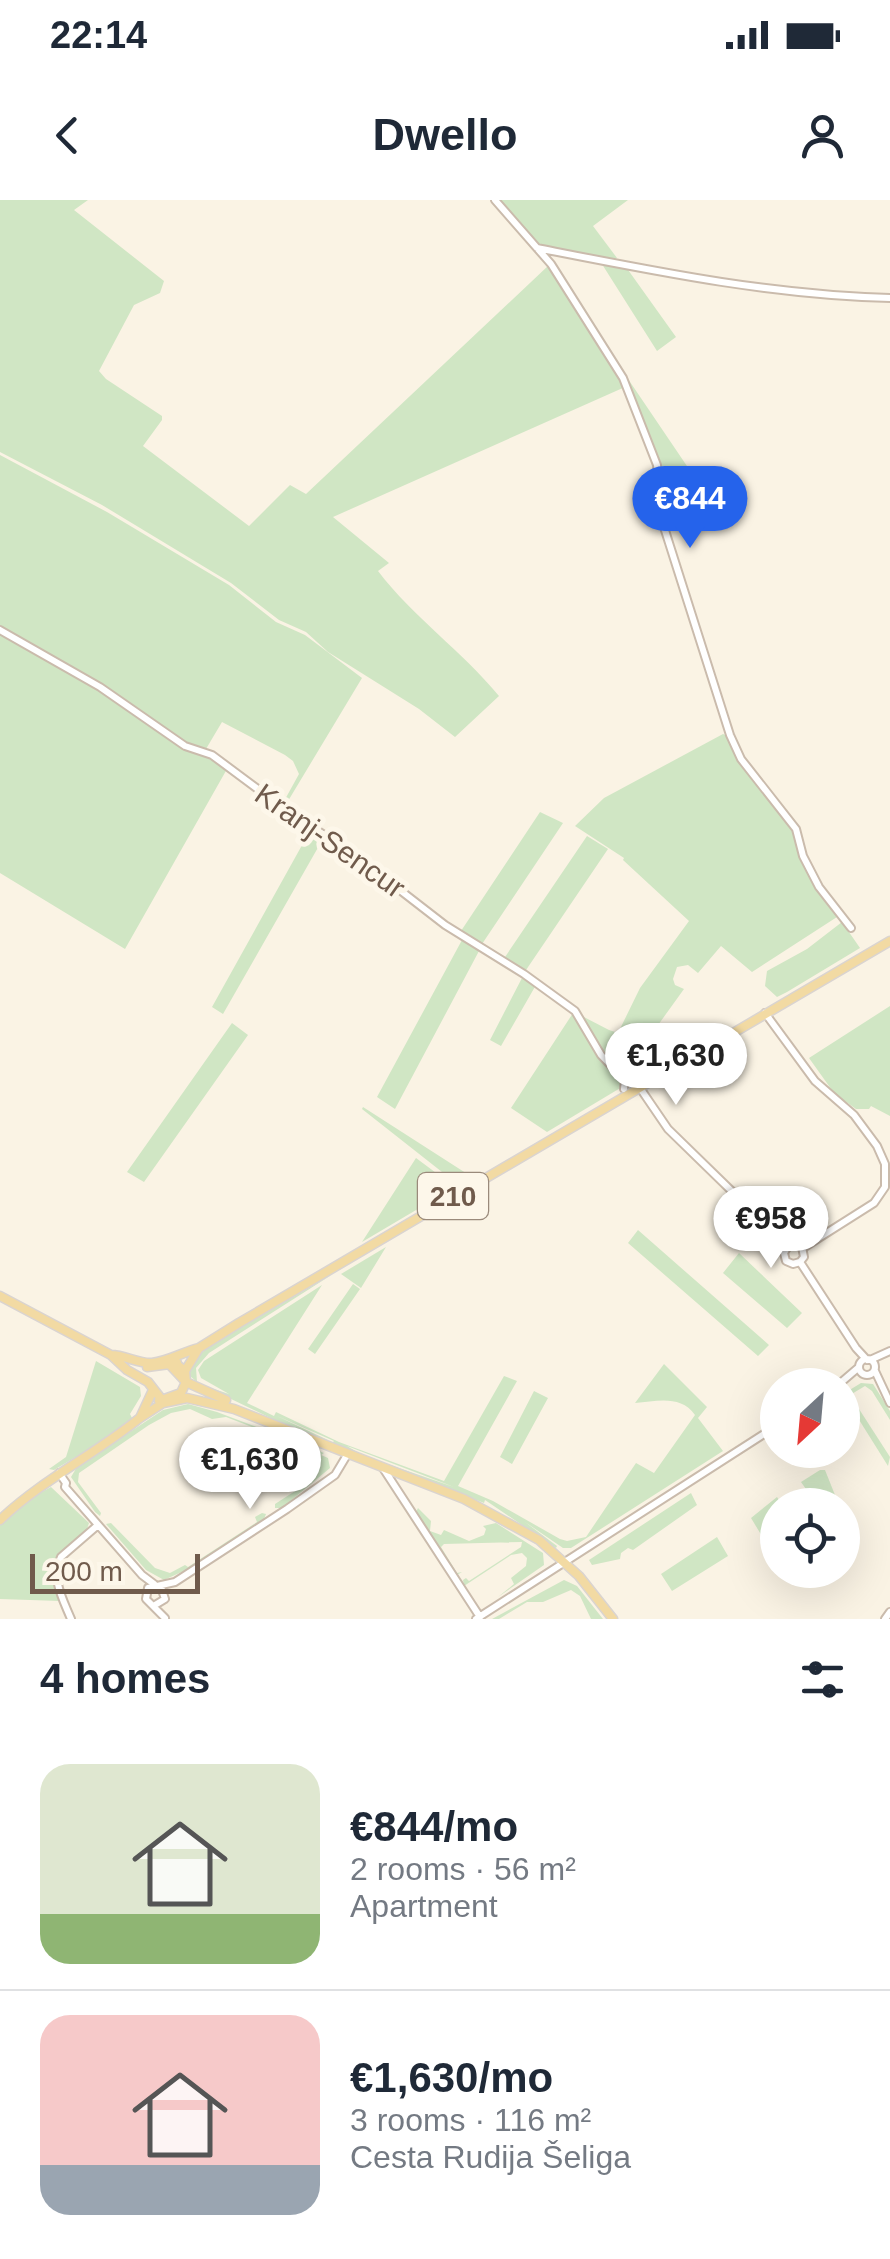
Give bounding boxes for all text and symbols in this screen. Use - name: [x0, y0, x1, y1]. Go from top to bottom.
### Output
- text: 22:14: [50, 14, 147, 56]
- icon: back: [40, 108, 95, 163]
- icon: person: [795, 108, 850, 163]
- text: Dwello: [372, 109, 518, 160]
- pin: €844: [631, 466, 749, 551]
- text: €844: [654, 480, 726, 516]
- street label: Kranj-Sencur: [249, 777, 411, 904]
- pin: €1,630: [595, 1023, 757, 1108]
- text: €1,630: [627, 1037, 725, 1073]
- road number: 210: [418, 1173, 488, 1219]
- pin: €958: [712, 1186, 830, 1271]
- text: €958: [735, 1200, 807, 1236]
- north arrow: [760, 1368, 860, 1468]
- map controls: [760, 1368, 860, 1588]
- pin: €1,630: [169, 1427, 331, 1512]
- text: €1,630: [201, 1441, 299, 1477]
- button: locate: [760, 1488, 860, 1588]
- scale bar: [30, 1549, 200, 1594]
- text: 200 m: [45, 1556, 123, 1587]
- icon: filters: [795, 1652, 850, 1707]
- text: 4 homes: [40, 1655, 210, 1702]
- text: €844/mo: [350, 1803, 518, 1850]
- icon: home: [120, 1804, 240, 1924]
- text: 2 rooms · 56 m²: [350, 1851, 576, 1887]
- text: Apartment: [350, 1888, 498, 1924]
- text: €1,630/mo: [350, 2054, 553, 2101]
- icon: home: [120, 2055, 240, 2175]
- text: 3 rooms · 116 m²: [350, 2102, 591, 2138]
- text: Cesta Rudija Šeliga: [350, 2139, 631, 2175]

